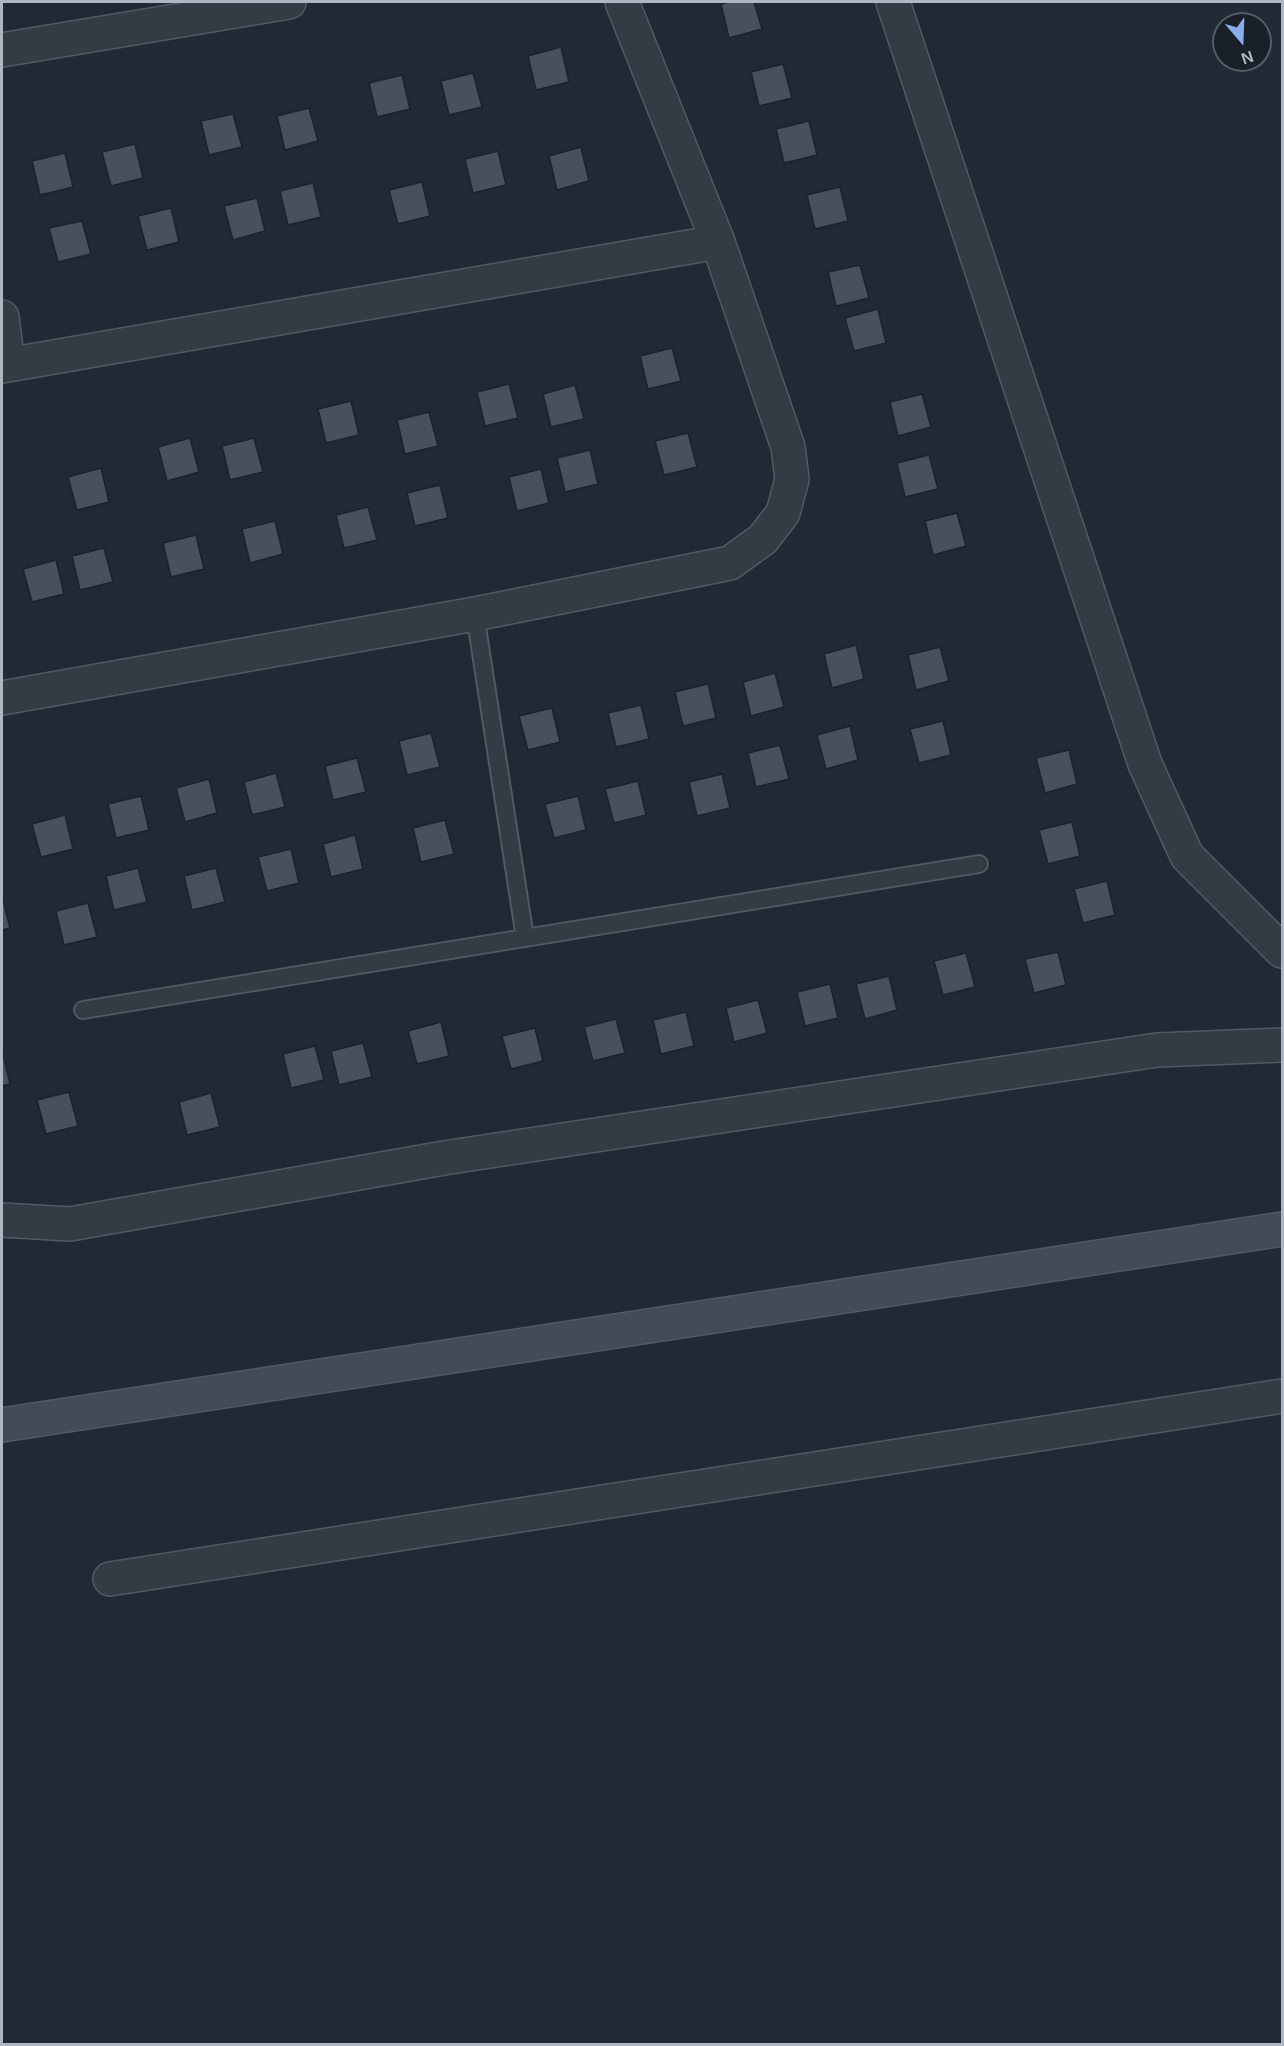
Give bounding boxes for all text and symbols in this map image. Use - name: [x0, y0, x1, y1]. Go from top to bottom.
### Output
- north arrow: [1212, 12, 1272, 72]
- text: N: [1239, 48, 1256, 68]

